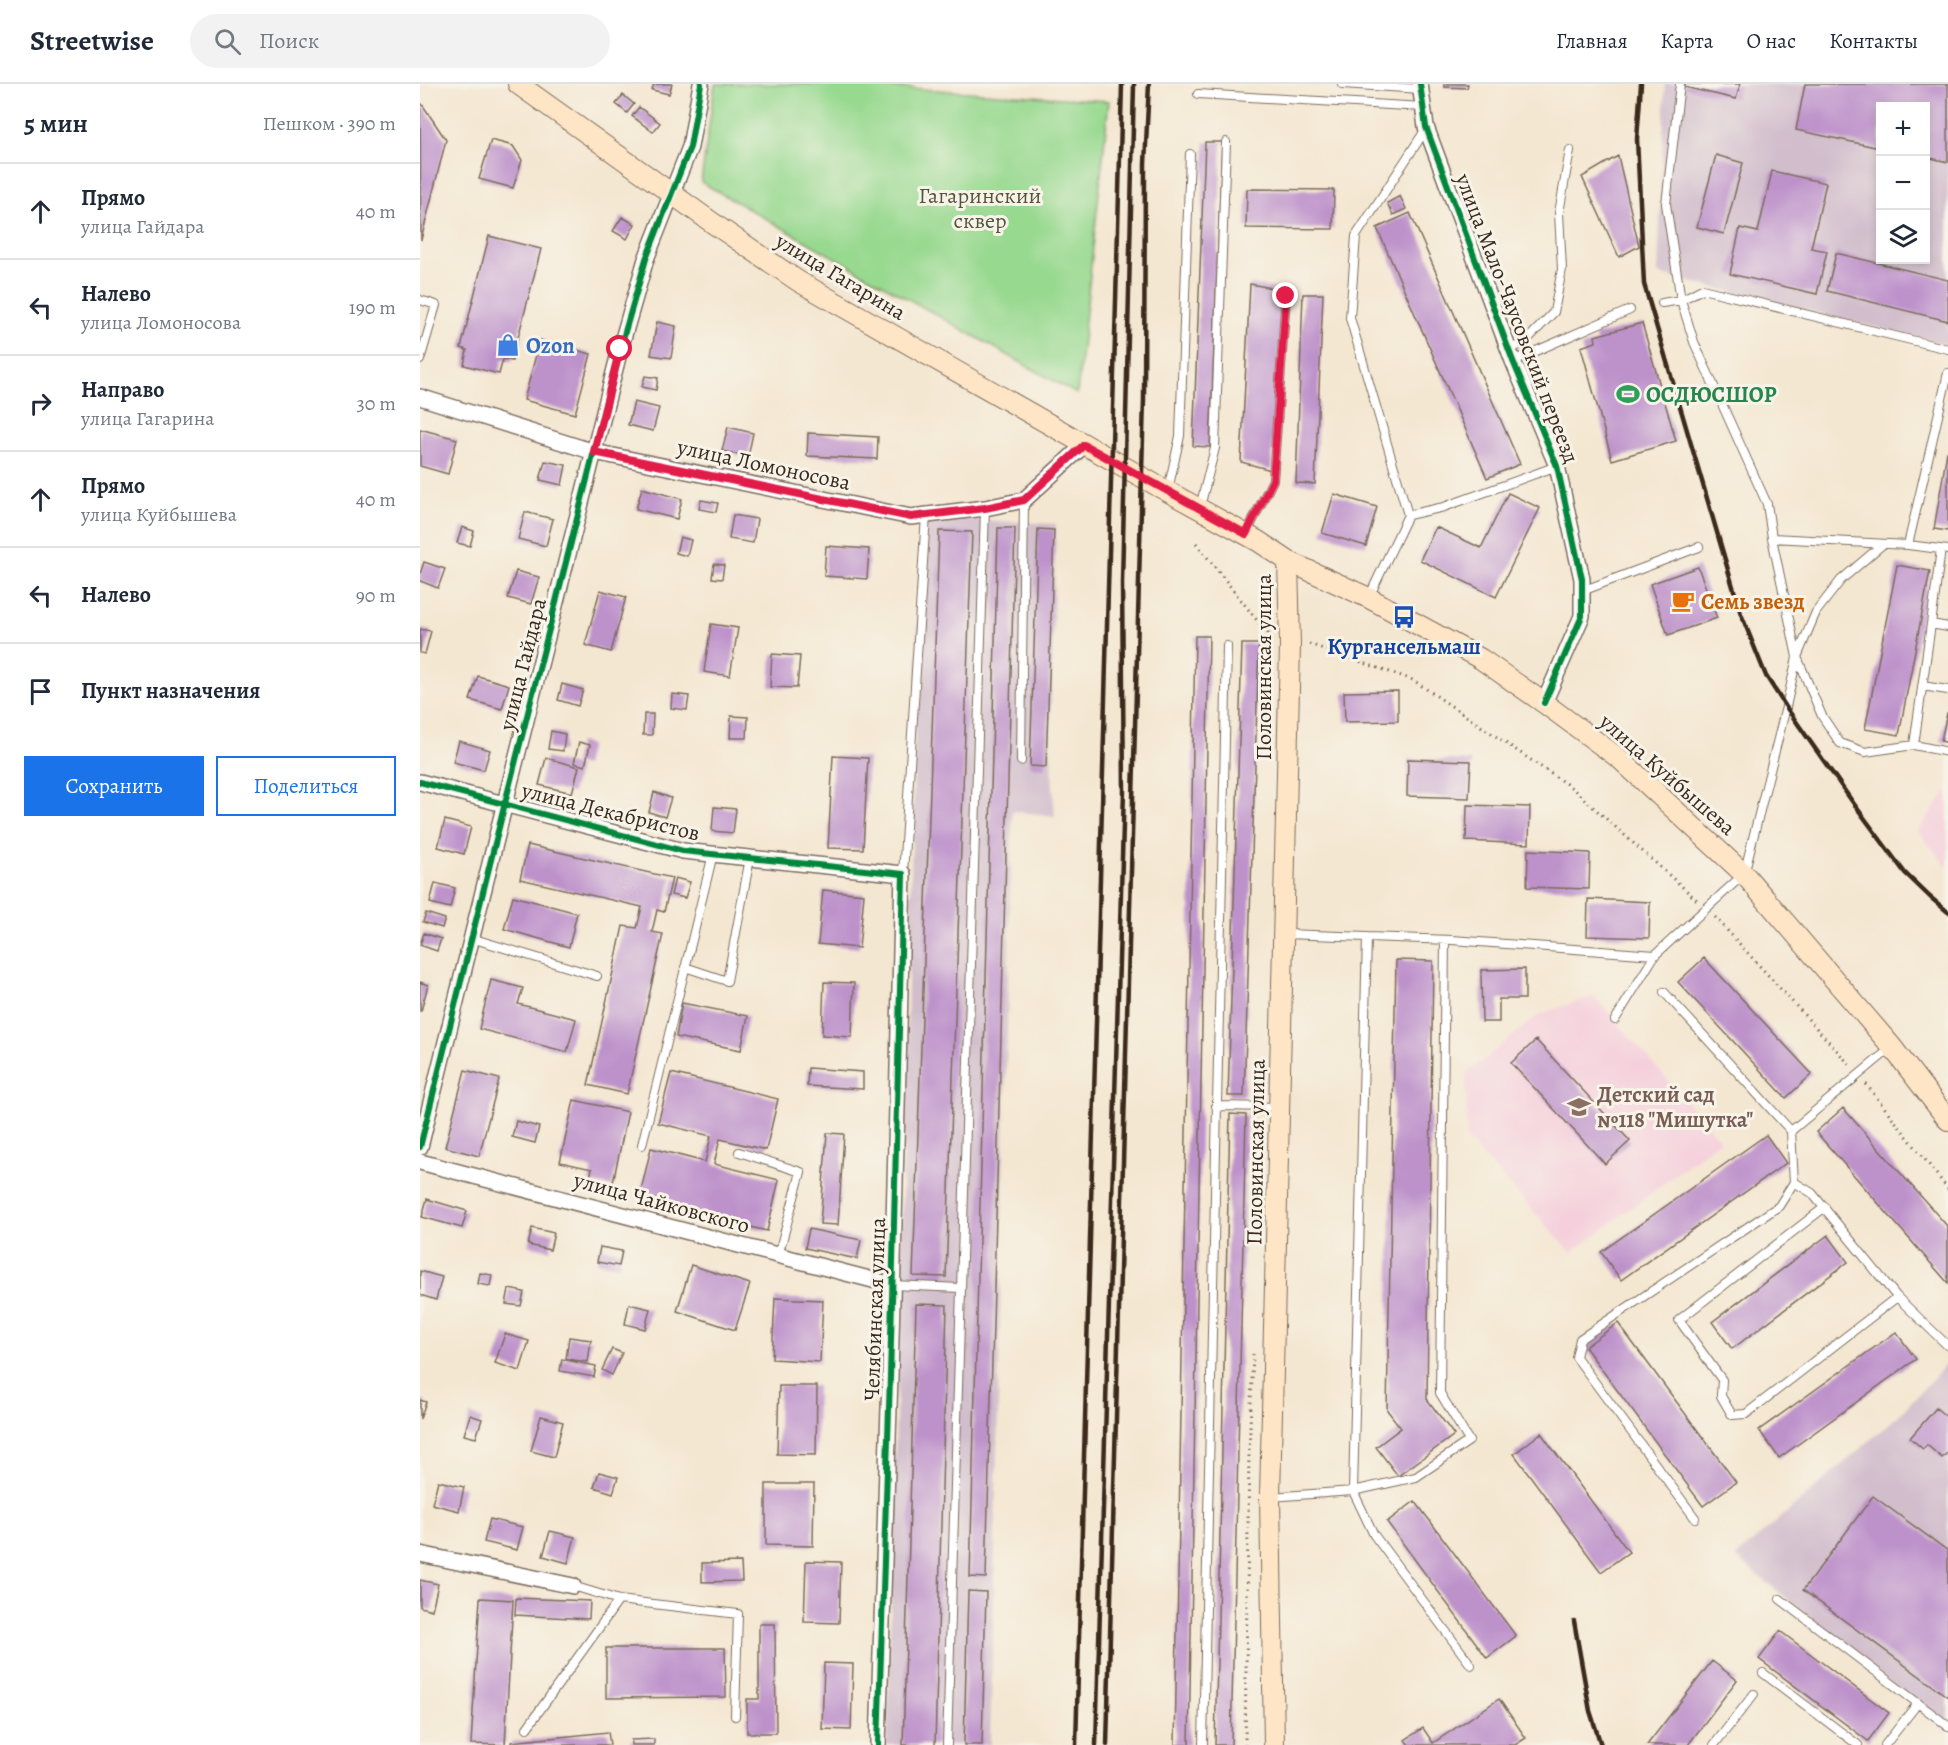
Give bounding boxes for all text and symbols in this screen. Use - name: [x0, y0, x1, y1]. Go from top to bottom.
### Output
- search box: [190, 14, 610, 68]
- text: Streetwise: [30, 22, 154, 60]
- icon: search: [211, 25, 244, 58]
- text: Поиск: [259, 26, 319, 56]
- text: Главная: [1556, 27, 1628, 55]
- text: Карта: [1661, 27, 1713, 55]
- text: О нас: [1746, 27, 1796, 55]
- text: Контакты: [1829, 27, 1918, 55]
- map controls: [1876, 102, 1930, 264]
- button: +: [1876, 102, 1930, 156]
- text: 5 мин: [24, 106, 88, 141]
- text: Пешком · 390 m: [263, 110, 396, 137]
- button: −: [1876, 156, 1930, 210]
- street label: улица Мало-Чаусовский переезд: [1448, 168, 1586, 468]
- park label: Гагаринский сквер: [919, 181, 1041, 236]
- text: Прямо: [81, 183, 145, 213]
- icon: ahead: [24, 195, 57, 228]
- text: 40 m: [356, 198, 396, 225]
- button: layers: [1876, 210, 1930, 264]
- text: улица Гайдара: [81, 213, 204, 240]
- street label: улица Гагарина: [769, 226, 912, 328]
- text: Налево: [81, 279, 151, 309]
- route end: [1272, 282, 1298, 308]
- icon: left: [24, 291, 57, 324]
- text: 190 m: [349, 294, 396, 321]
- text: улица Ломоносова: [81, 309, 241, 336]
- place label: Ozon: [526, 331, 575, 361]
- shop icon: Ozon: [495, 332, 521, 358]
- route start: [606, 335, 632, 361]
- text: Направо: [81, 375, 164, 405]
- place label: ОСДЮСШОР: [1646, 380, 1777, 410]
- sports icon: ОСДЮСШОР: [1615, 381, 1641, 407]
- icon: right: [24, 387, 57, 420]
- text: 30 m: [356, 390, 396, 417]
- text: улица Гагарина: [81, 405, 215, 432]
- street label: улица Ломоносова: [673, 432, 854, 498]
- text: Прямо: [81, 471, 145, 501]
- icon: ahead: [24, 483, 57, 516]
- text: 40 m: [356, 486, 396, 513]
- text: улица Куйбышева: [81, 501, 237, 528]
- street label: Половинская улица: [1249, 573, 1279, 760]
- icon: left: [24, 579, 57, 612]
- text: Налево: [81, 580, 151, 610]
- text: 90 m: [356, 582, 396, 609]
- place label: Семь звезд: [1701, 587, 1805, 617]
- cafe icon: Семь звезд: [1670, 588, 1696, 614]
- street label: улица Гайдара: [492, 594, 554, 735]
- bus stop icon: Кургансельмаш: [1391, 604, 1417, 630]
- place label: Кургансельмаш: [1327, 632, 1481, 662]
- icon: arrive: [24, 675, 57, 708]
- text: Пункт назначения: [81, 676, 260, 706]
- street label: улица Куйбышева: [1592, 706, 1743, 843]
- button: Сохранить: [24, 756, 204, 816]
- button: Поделиться: [216, 756, 396, 816]
- street label: улица Декабристов: [518, 775, 703, 849]
- street label: Половинская улица: [1239, 1058, 1273, 1245]
- place label: Детский сад №118 "Мишутка": [1597, 1080, 1753, 1135]
- school or university icon: Детский сад №118 "Мишутка": [1566, 1094, 1592, 1120]
- street label: улица Чайковского: [570, 1165, 753, 1241]
- street label: Челябинская улица: [857, 1216, 893, 1401]

